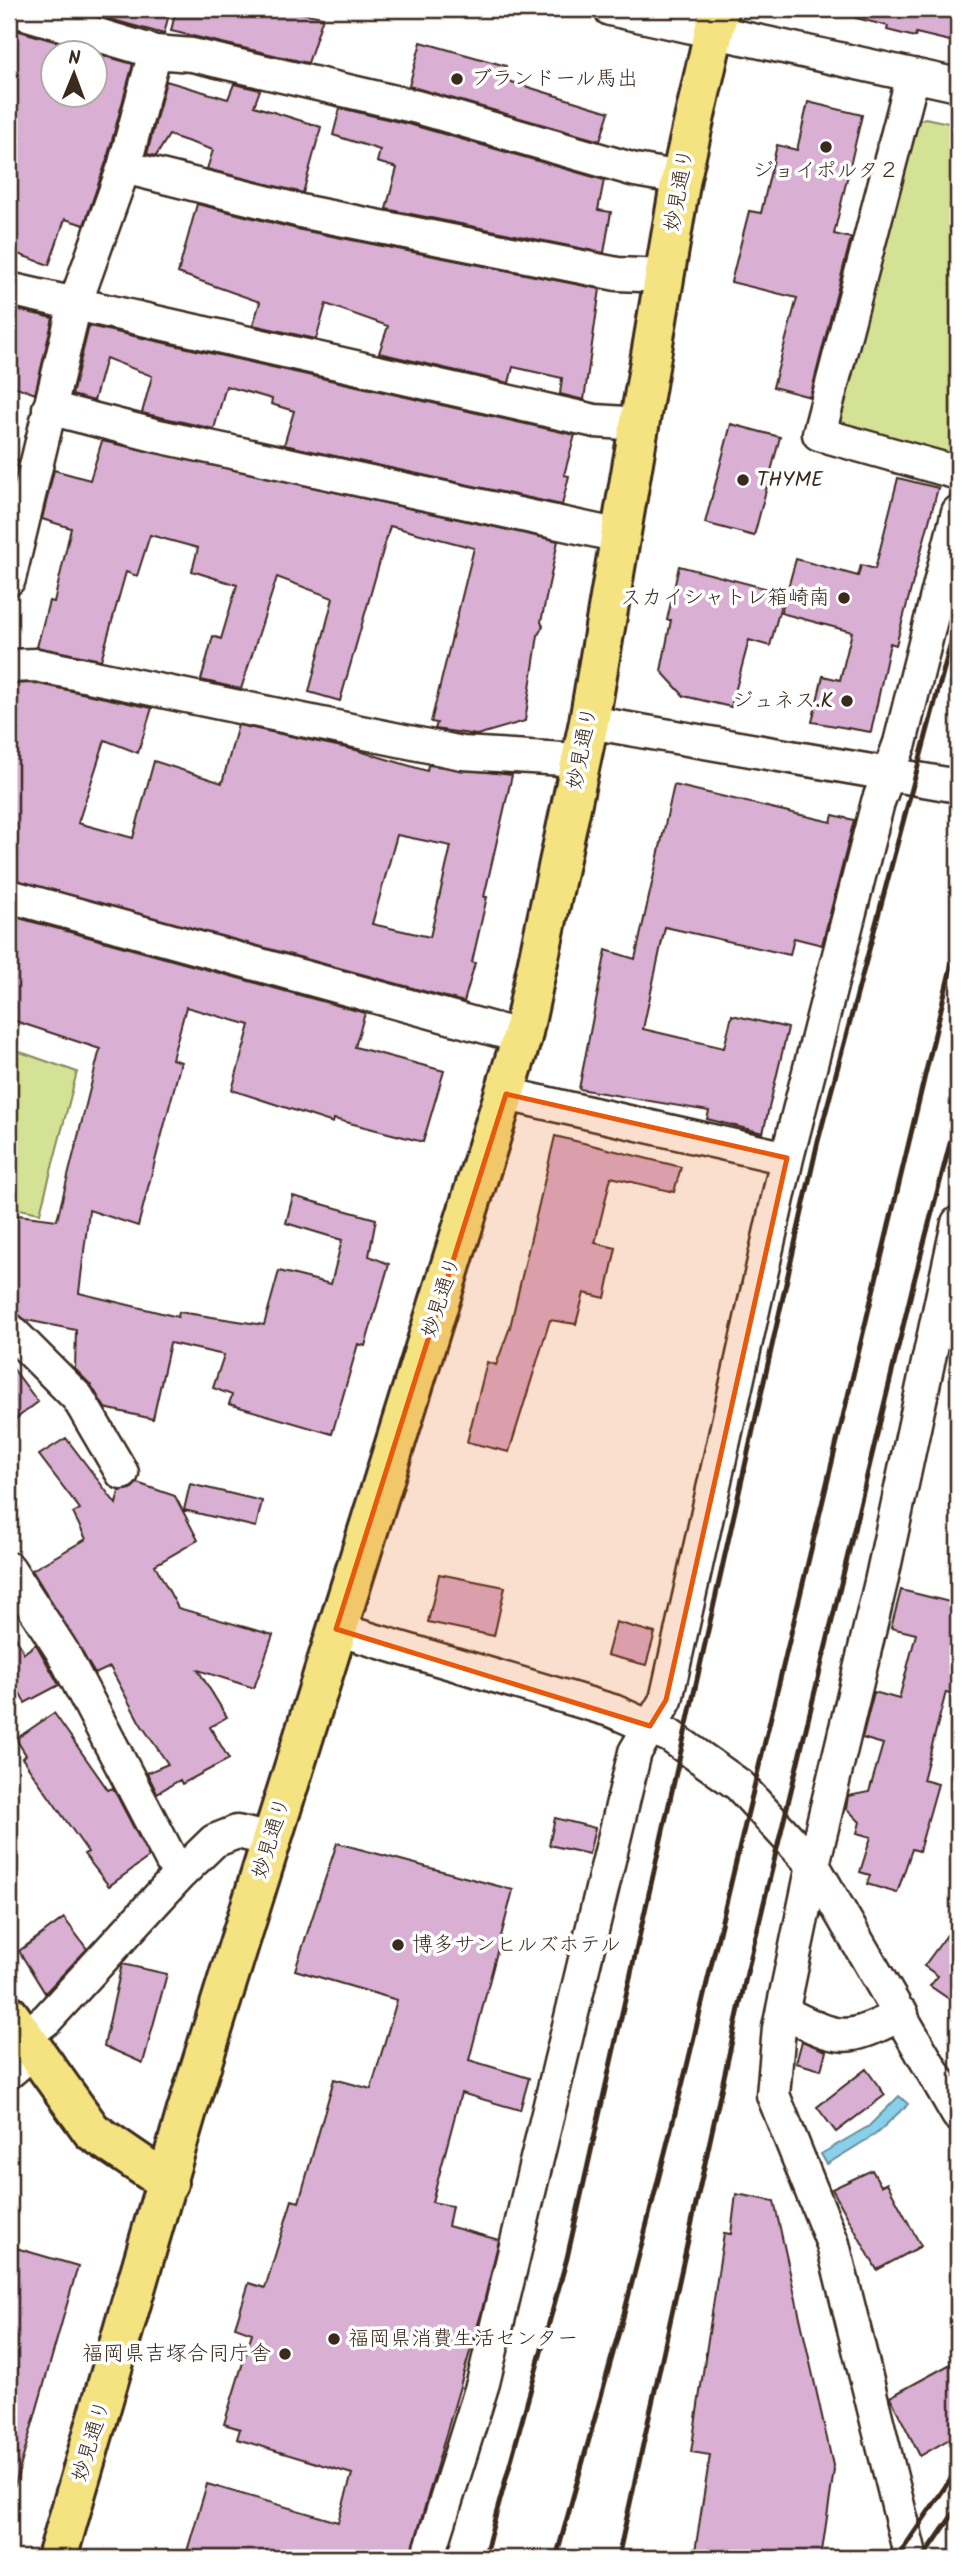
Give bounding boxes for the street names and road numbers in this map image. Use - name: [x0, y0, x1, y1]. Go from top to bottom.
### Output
- street label: 妙見通り: [656, 146, 704, 234]
- street label: 妙見通り: [559, 704, 607, 792]
- street label: 妙見通り: [413, 1252, 471, 1342]
- street label: 妙見通り: [244, 1793, 300, 1883]
- street label: 妙見通り: [64, 2396, 120, 2486]

